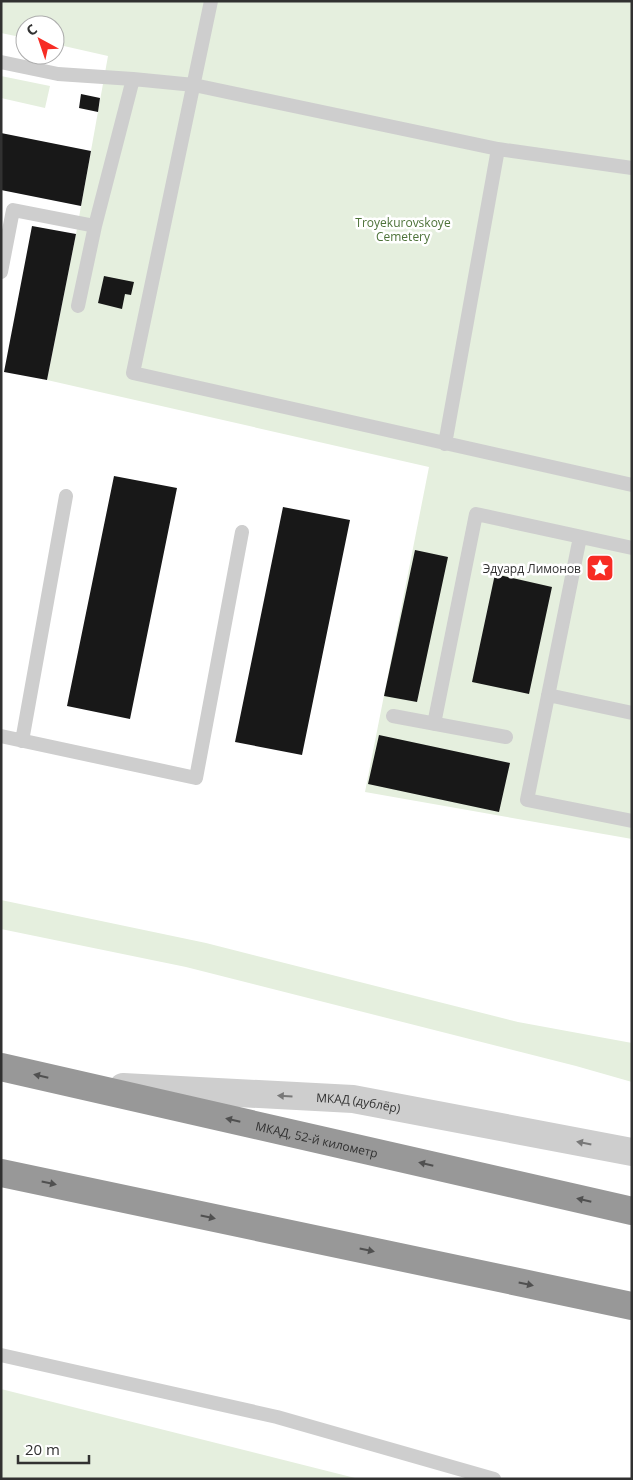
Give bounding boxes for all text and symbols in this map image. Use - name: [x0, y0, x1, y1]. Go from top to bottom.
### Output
- north arrow: [15, 15, 65, 65]
- text: С: [22, 19, 41, 40]
- park label: Troyekurovskoye Cemetery: [355, 214, 451, 245]
- place icon: Эдуард Лимонов: [585, 553, 615, 583]
- place label: Эдуард Лимонов: [483, 560, 581, 577]
- one-way arrow: [33, 1072, 48, 1080]
- street label: МКАД (дублёр): [316, 1089, 402, 1116]
- one-way arrow: [277, 1091, 293, 1099]
- one-way arrow: [226, 1116, 241, 1124]
- street label: МКАД, 52-й километр: [254, 1117, 380, 1161]
- one-way arrow: [575, 1138, 591, 1146]
- one-way arrow: [418, 1160, 433, 1168]
- one-way arrow: [41, 1180, 57, 1188]
- one-way arrow: [577, 1196, 592, 1204]
- one-way arrow: [200, 1213, 216, 1221]
- one-way arrow: [359, 1247, 375, 1255]
- one-way arrow: [518, 1280, 534, 1288]
- scale bar: [18, 1432, 89, 1464]
- text: 20 m: [25, 1439, 60, 1459]

